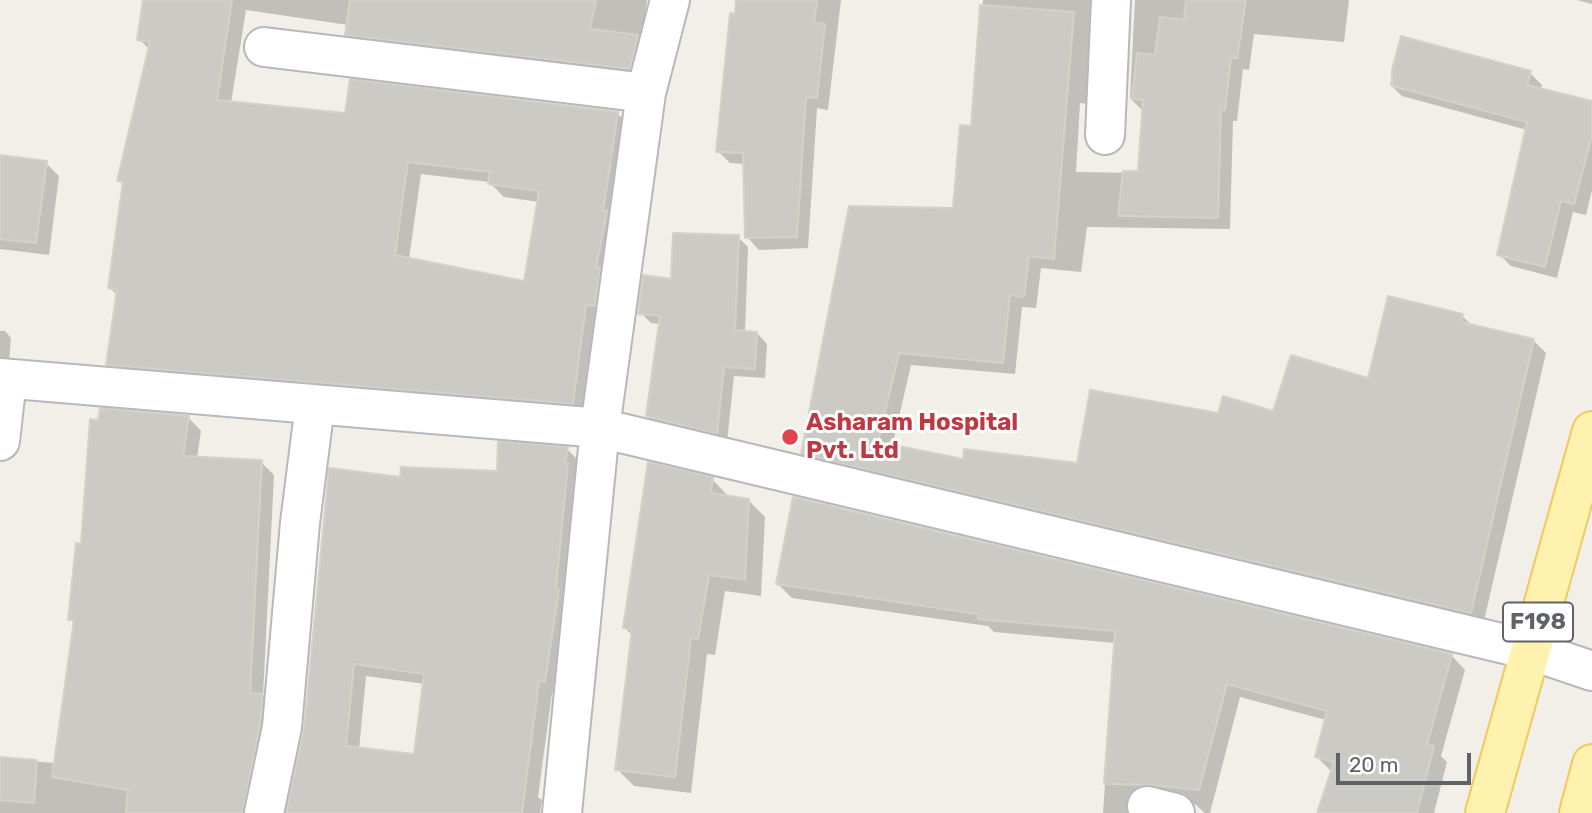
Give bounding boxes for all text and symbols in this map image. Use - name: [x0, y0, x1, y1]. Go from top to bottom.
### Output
- place label: Asharam Hospital Pvt. Ltd: [806, 409, 1018, 465]
- marker: Asharam Hospital Pvt. Ltd: [780, 427, 800, 447]
- road number: F198: [1503, 602, 1573, 642]
- scale bar: [1340, 740, 1475, 784]
- text: 20 m: [1349, 752, 1398, 777]

